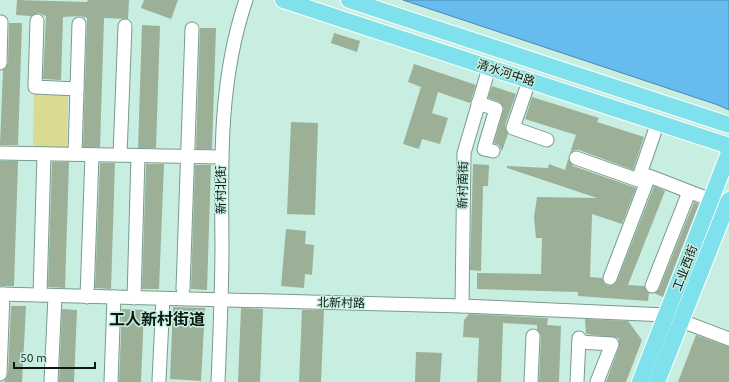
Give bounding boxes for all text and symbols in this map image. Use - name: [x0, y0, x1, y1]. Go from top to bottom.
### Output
- street label: 清水河中路: [476, 57, 537, 88]
- street label: 新村南街: [456, 161, 469, 209]
- street label: 新村北街: [214, 166, 227, 214]
- street label: 工业西街: [670, 243, 699, 293]
- street label: 北新村路: [317, 296, 365, 309]
- district label: 工人新村街道: [109, 310, 205, 328]
- scale bar: [14, 344, 95, 370]
- text: 50 m: [20, 351, 47, 364]

